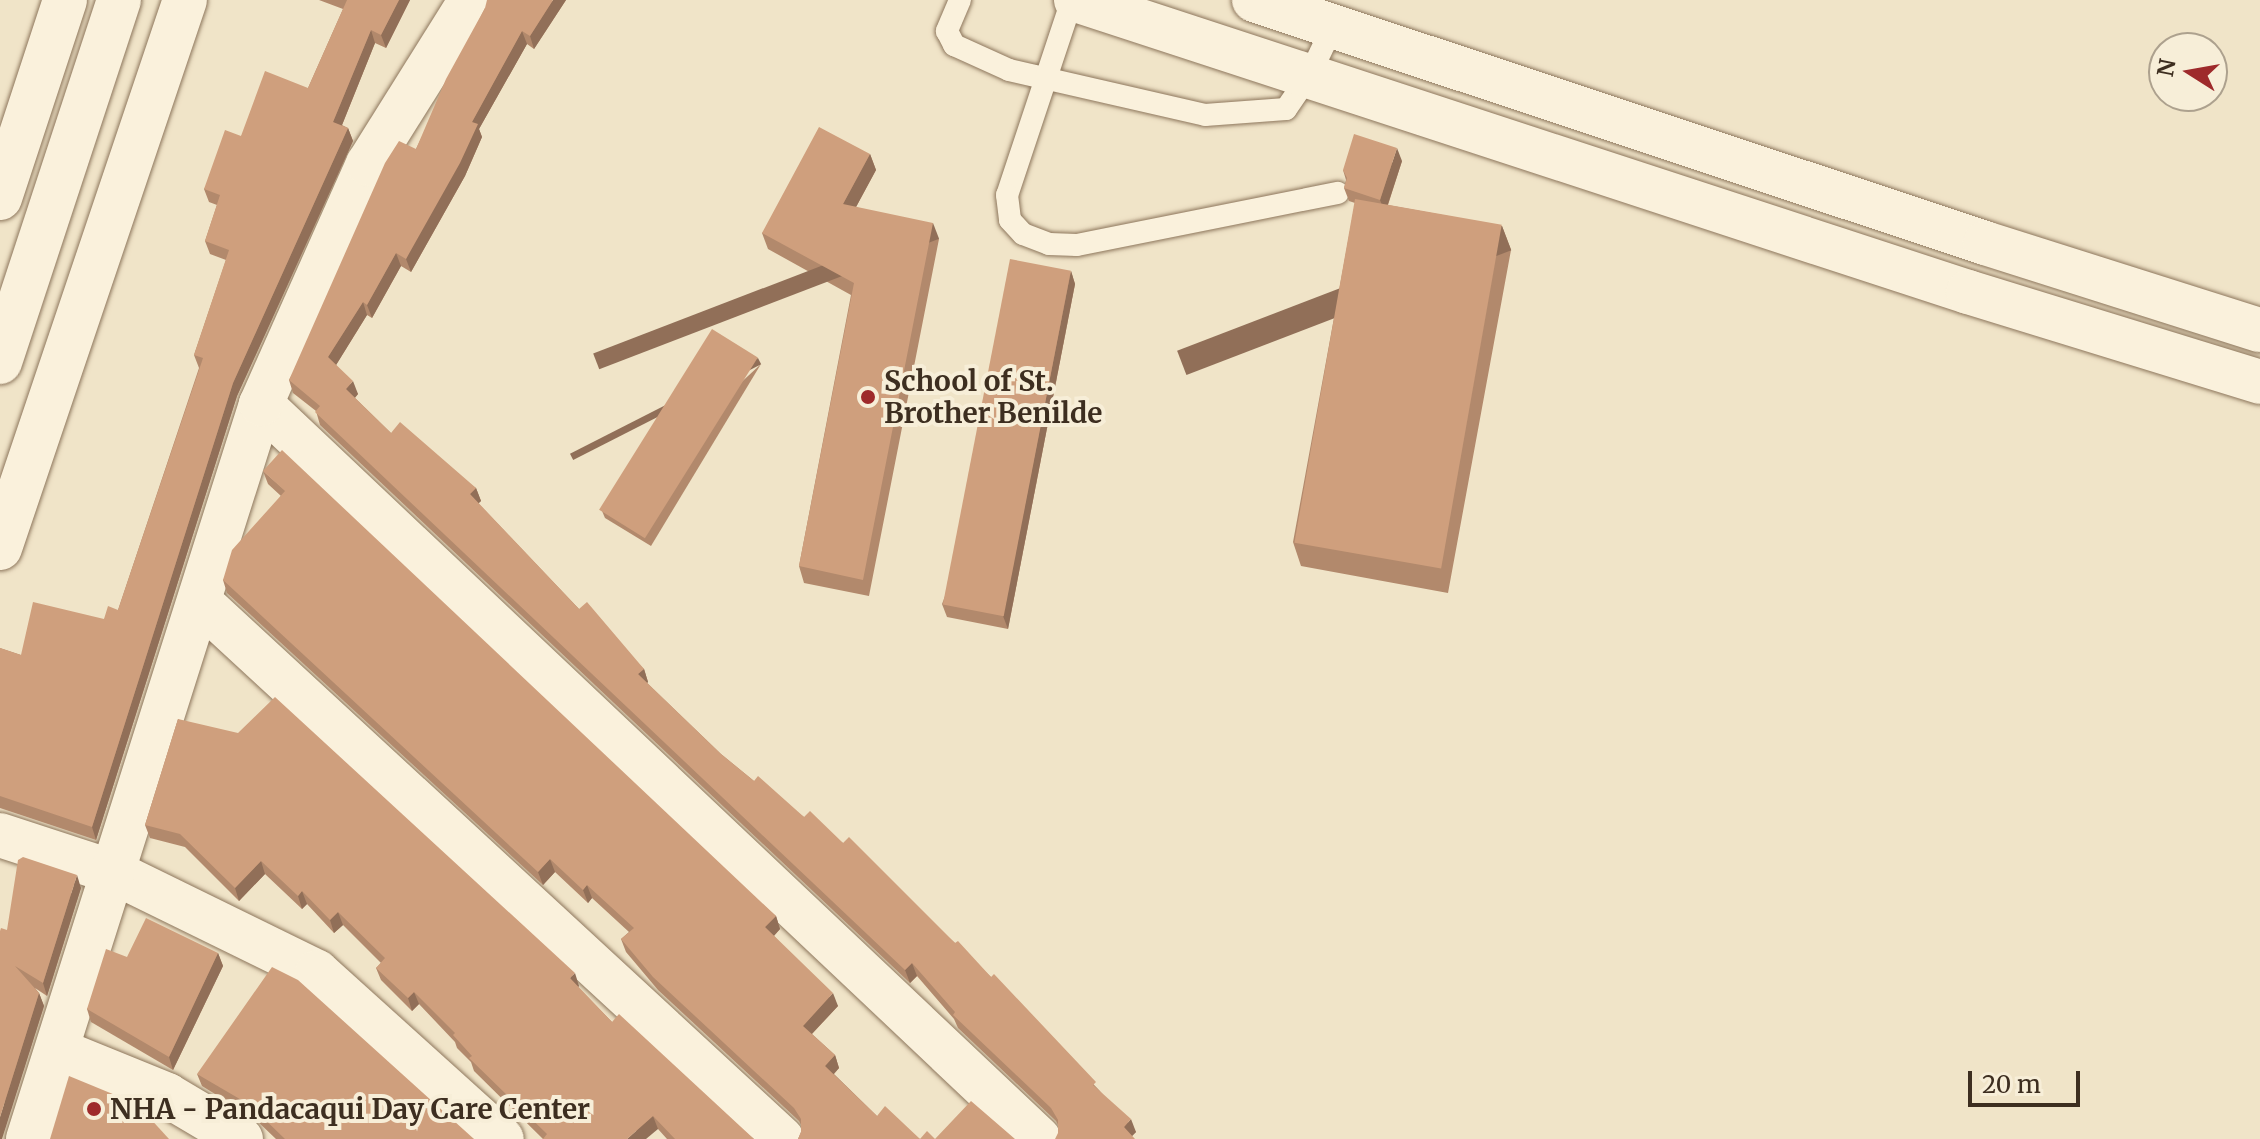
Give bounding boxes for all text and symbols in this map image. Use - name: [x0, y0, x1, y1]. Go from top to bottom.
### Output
- north arrow: [2148, 32, 2228, 112]
- text: N: [2151, 57, 2182, 79]
- place label: School of St. Brother Benilde: [884, 364, 1102, 430]
- marker: School of St. Brother Benilde: [859, 388, 877, 406]
- scale bar: [1972, 1055, 2084, 1105]
- text: 20 m: [1982, 1069, 2041, 1100]
- place label: NHA - Pandacaqui Day Care Center: [110, 1092, 590, 1126]
- marker: NHA - Pandacaqui Day Care Center: [85, 1100, 103, 1118]

